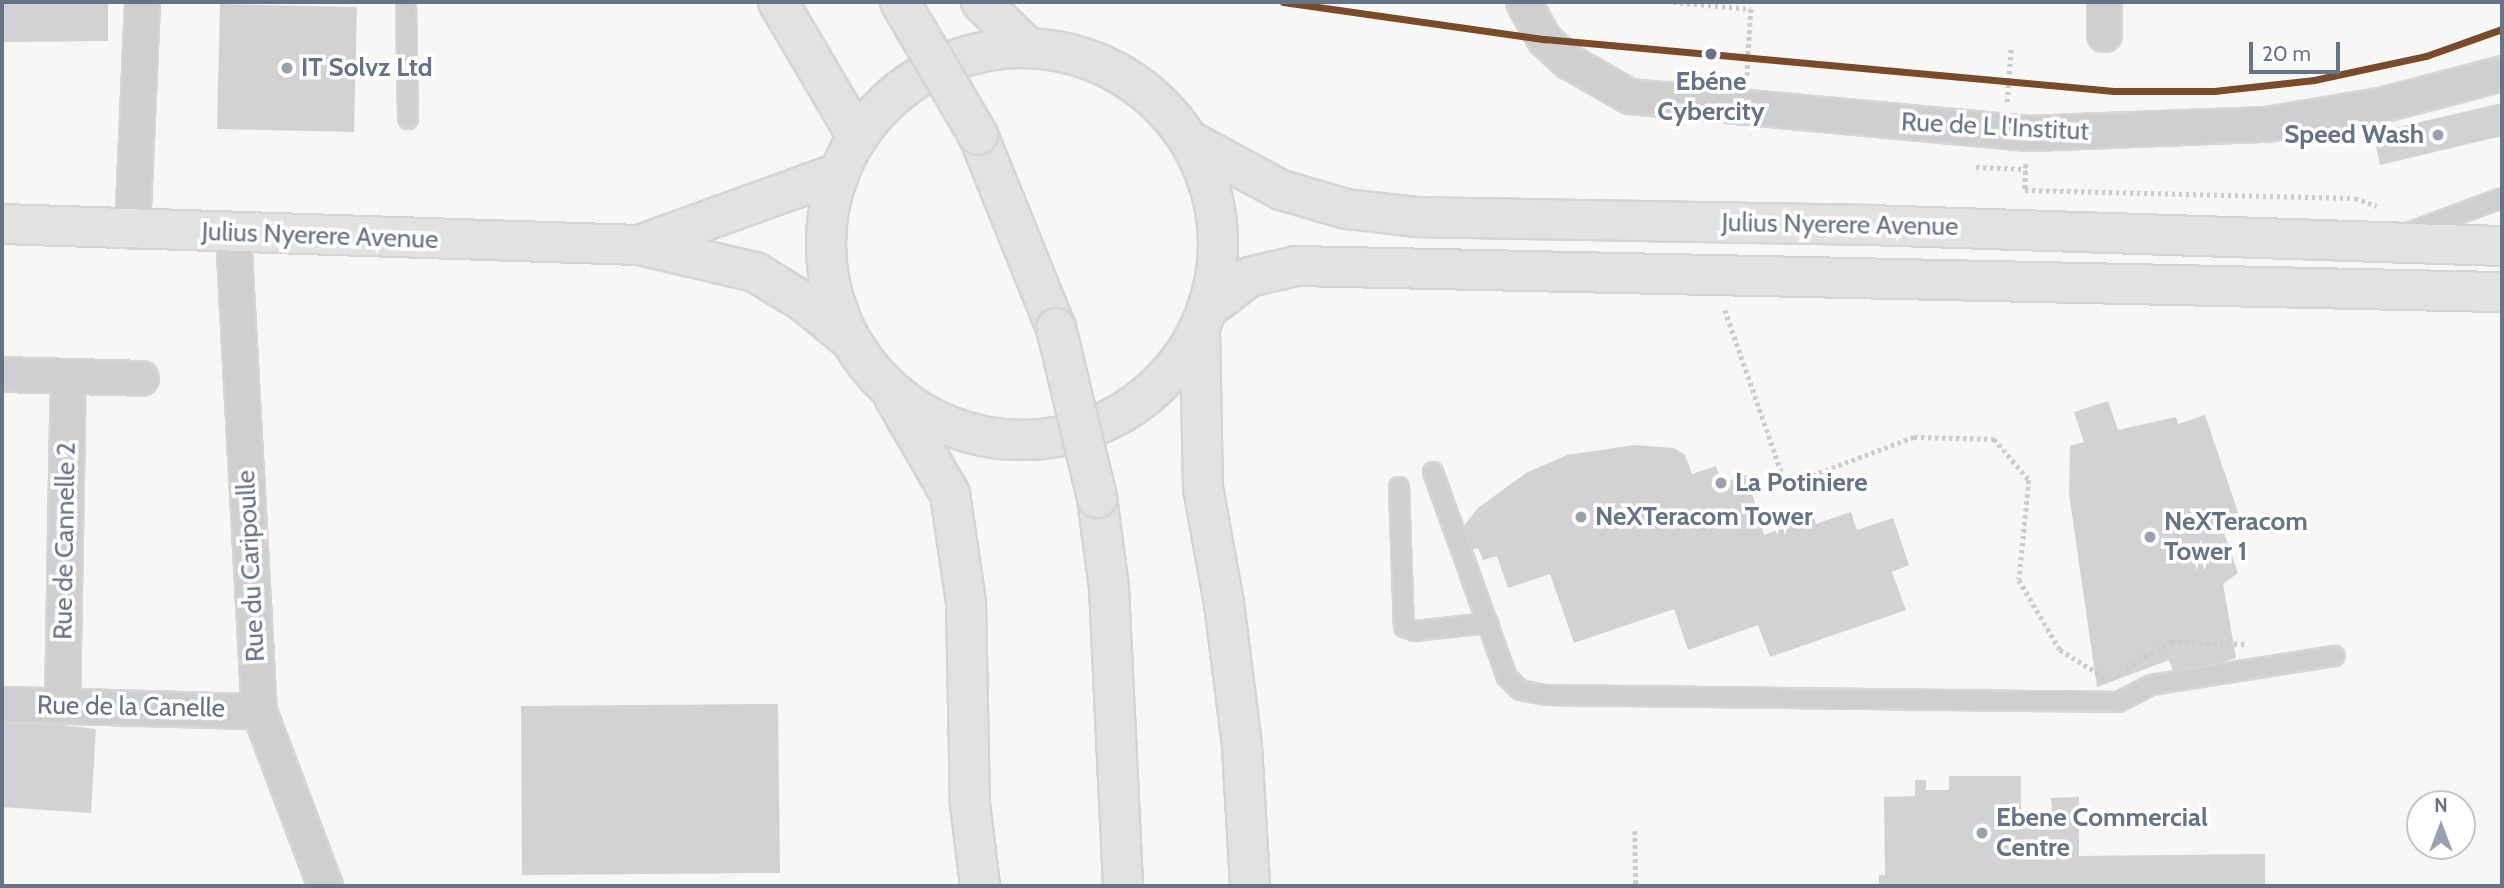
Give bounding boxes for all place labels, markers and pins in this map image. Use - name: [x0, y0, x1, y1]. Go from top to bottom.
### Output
- marker: Ebéne Cybercity: [1701, 44, 1721, 64]
- place label: IT Solvz Ltd: [301, 52, 433, 84]
- marker: IT Solvz Ltd: [279, 60, 295, 76]
- place label: Ebéne Cybercity: [1657, 66, 1765, 128]
- place label: Speed Wash: [2284, 119, 2424, 151]
- marker: Speed Wash: [2430, 127, 2446, 143]
- place label: La Potiniere: [1735, 467, 1868, 499]
- marker: La Potiniere: [1713, 475, 1729, 491]
- place label: NeXTeracom Tower: [1595, 501, 1813, 533]
- place label: NeXTeracom Tower 1: [2164, 506, 2308, 568]
- marker: NeXTeracom Tower: [1573, 509, 1589, 525]
- marker: NeXTeracom Tower 1: [2142, 529, 2158, 545]
- place label: Ebene Commercial Centre: [1996, 802, 2208, 864]
- marker: Ebene Commercial Centre: [1974, 825, 1990, 841]

